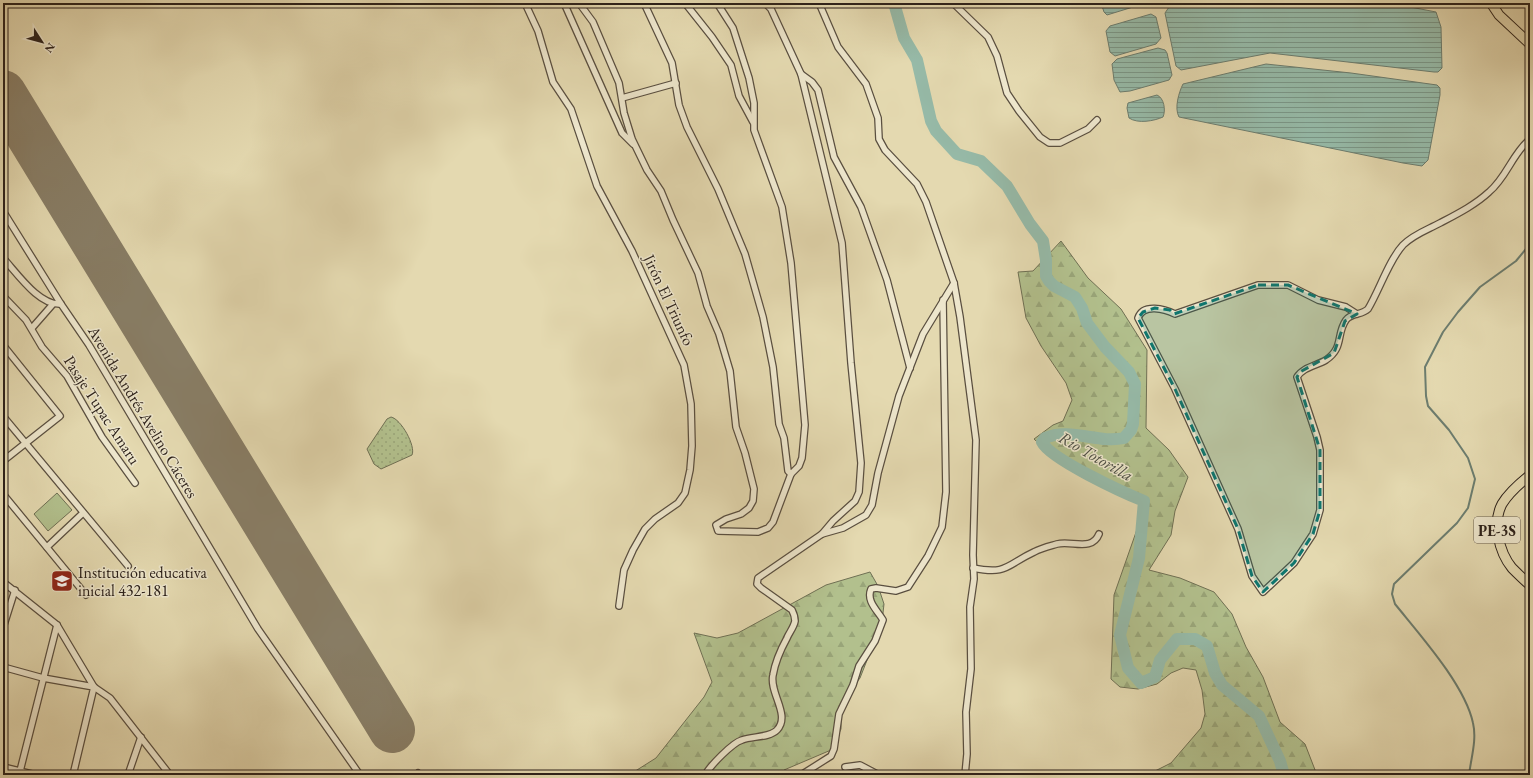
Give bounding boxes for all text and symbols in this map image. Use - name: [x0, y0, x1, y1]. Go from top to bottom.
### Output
- north arrow: [22, 22, 62, 62]
- text: N: [42, 40, 58, 56]
- street label: Jirón El Triunfo: [638, 249, 699, 349]
- street label: Avenida Andrés Avelino Cáceres: [83, 321, 203, 502]
- street label: Pasaje Tupac Amaru: [59, 352, 145, 469]
- water label: Rio Totorilla: [1055, 426, 1137, 486]
- road number: PE-3S: [1474, 517, 1520, 543]
- place label: Institución educativa inicial 432-181: [78, 562, 207, 601]
- school or university icon: Institución educativa inicial 432-181: [49, 568, 75, 594]

